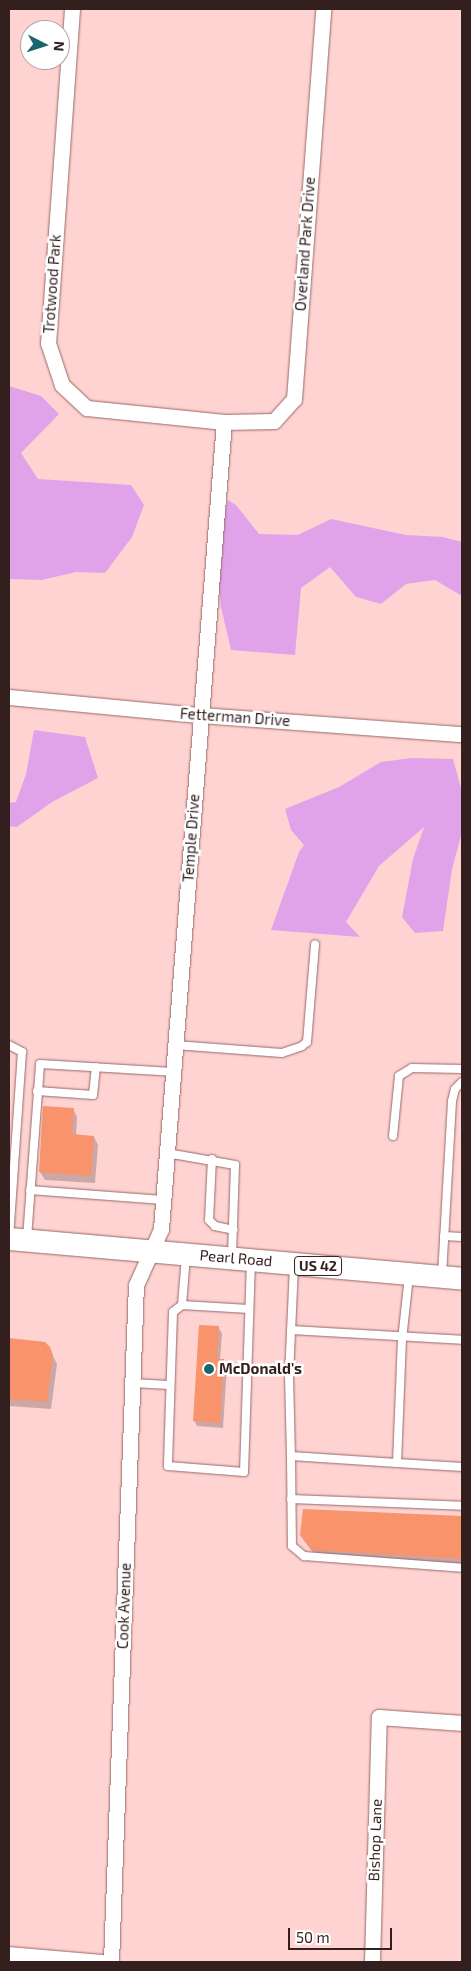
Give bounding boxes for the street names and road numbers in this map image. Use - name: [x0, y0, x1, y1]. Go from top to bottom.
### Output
- street label: Overland Park Drive: [291, 176, 319, 312]
- street label: Trotwood Park: [40, 234, 64, 334]
- street label: Fetterman Drive: [179, 704, 291, 730]
- street label: Temple Drive: [179, 793, 203, 883]
- street label: Pearl Road: [199, 1246, 273, 1270]
- road number: US 42: [293, 1254, 343, 1278]
- street label: Cook Avenue: [113, 1562, 135, 1650]
- street label: Bishop Lane: [365, 1798, 385, 1882]

